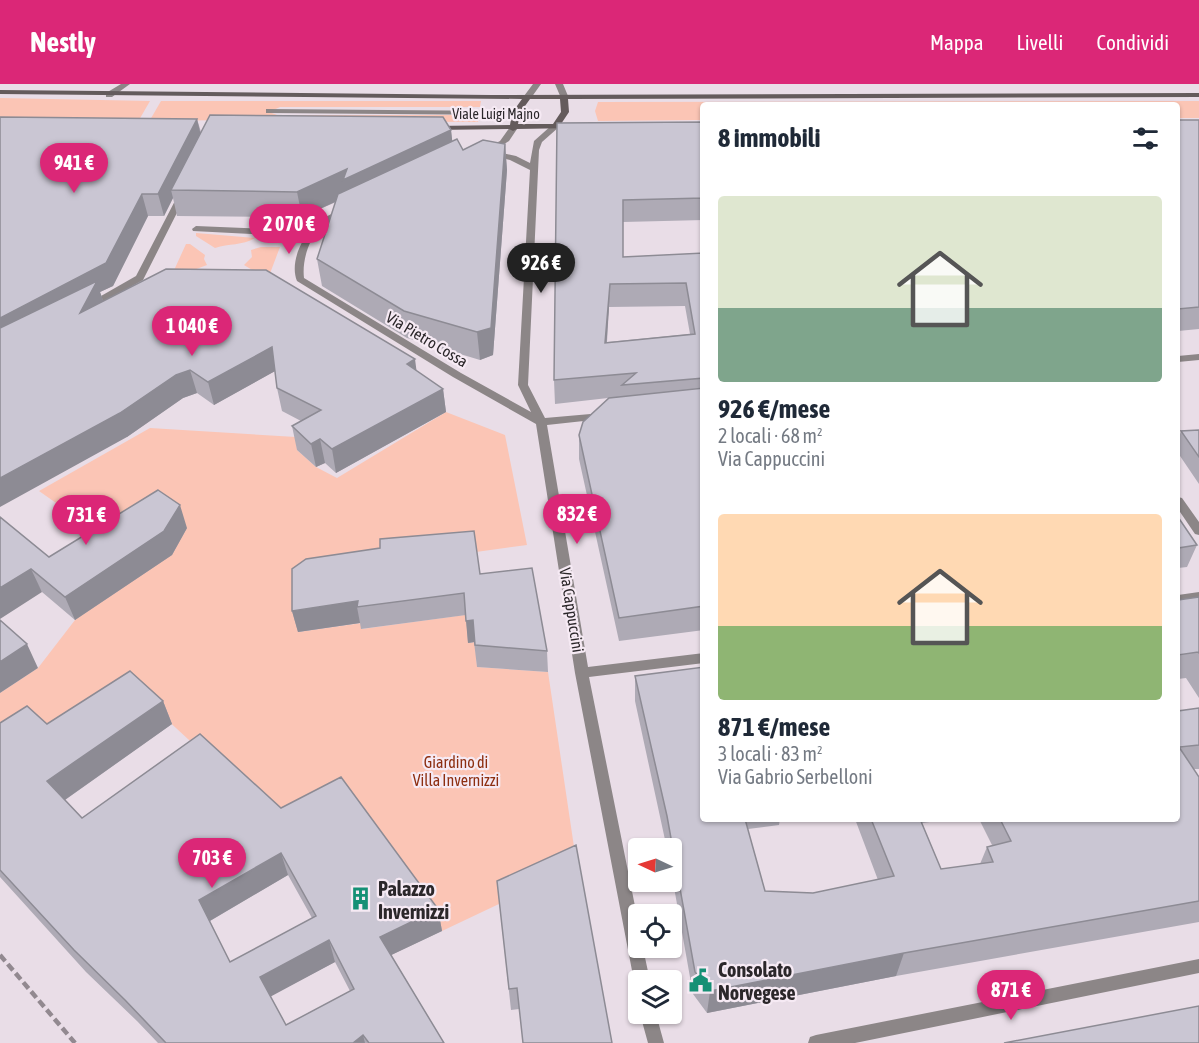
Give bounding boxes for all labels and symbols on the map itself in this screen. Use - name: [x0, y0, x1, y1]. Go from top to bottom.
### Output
- street label: Viale Luigi Majno: [452, 106, 540, 122]
- pin: 941 €: [32, 143, 116, 194]
- pin: 2 070 €: [234, 204, 344, 255]
- pin: 926 €: [499, 243, 583, 294]
- pin: 1 040 €: [137, 306, 247, 357]
- street label: Via Pietro Cossa: [383, 308, 471, 370]
- pin: 832 €: [535, 494, 619, 545]
- pin: 731 €: [44, 495, 128, 546]
- street label: Via Cappuccini: [555, 566, 588, 654]
- park label: Giardino di Villa Invernizzi: [413, 753, 499, 789]
- pin: 703 €: [170, 838, 254, 889]
- north arrow: [628, 838, 682, 892]
- place label: Palazzo Invernizzi: [378, 877, 449, 923]
- building icon: Palazzo Invernizzi: [347, 886, 373, 912]
- place label: Consolato Norvegese: [718, 958, 796, 1004]
- public building icon: Consolato Norvegese: [687, 967, 713, 993]
- pin: 871 €: [969, 970, 1053, 1021]

